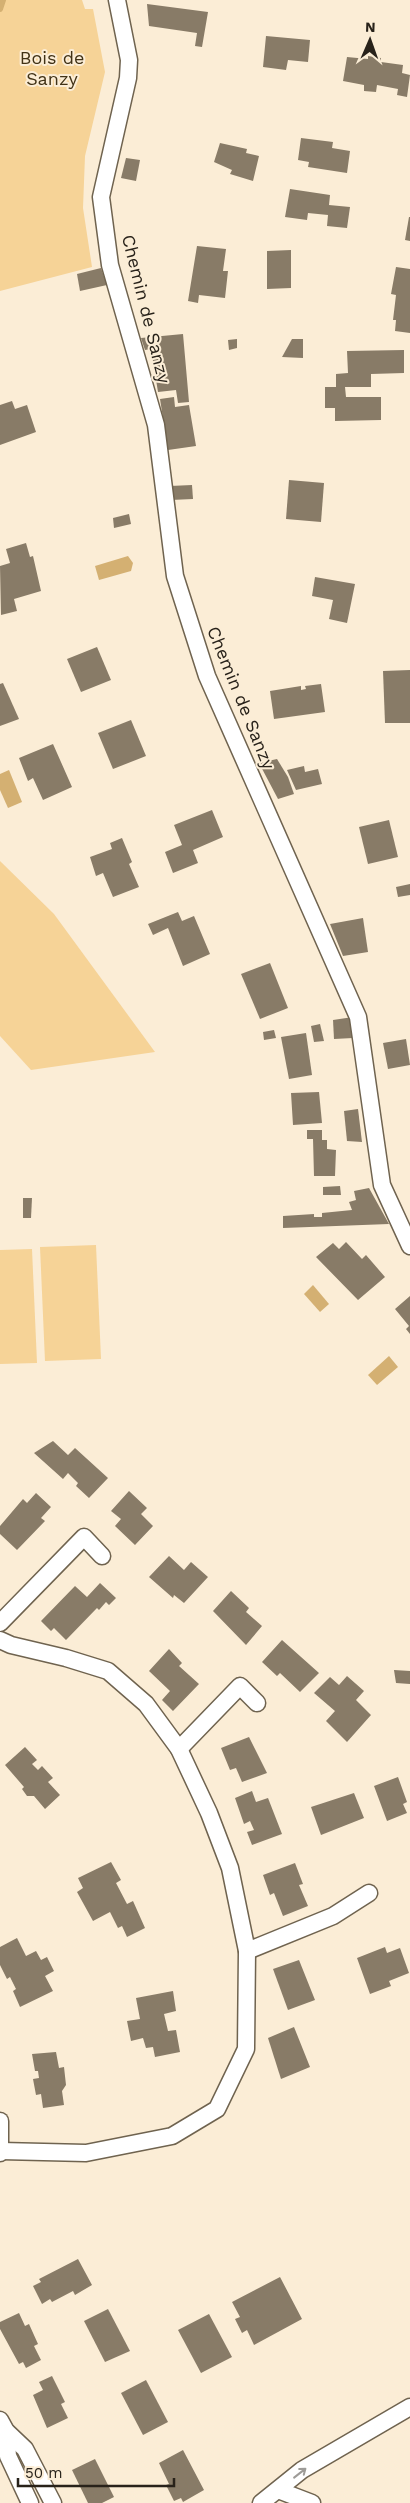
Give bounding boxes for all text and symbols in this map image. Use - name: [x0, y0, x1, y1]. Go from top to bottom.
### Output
- north arrow: [345, 15, 395, 65]
- text: N: [365, 19, 376, 35]
- park label: Bois de Sanzy: [20, 47, 84, 89]
- street label: Chemin de Sanzy: [118, 232, 175, 386]
- street label: Chemin de Sanzy: [203, 623, 280, 773]
- scale bar: [18, 2456, 174, 2488]
- text: 50 m: [25, 2464, 62, 2482]
- one-way arrow: [293, 2467, 306, 2478]

